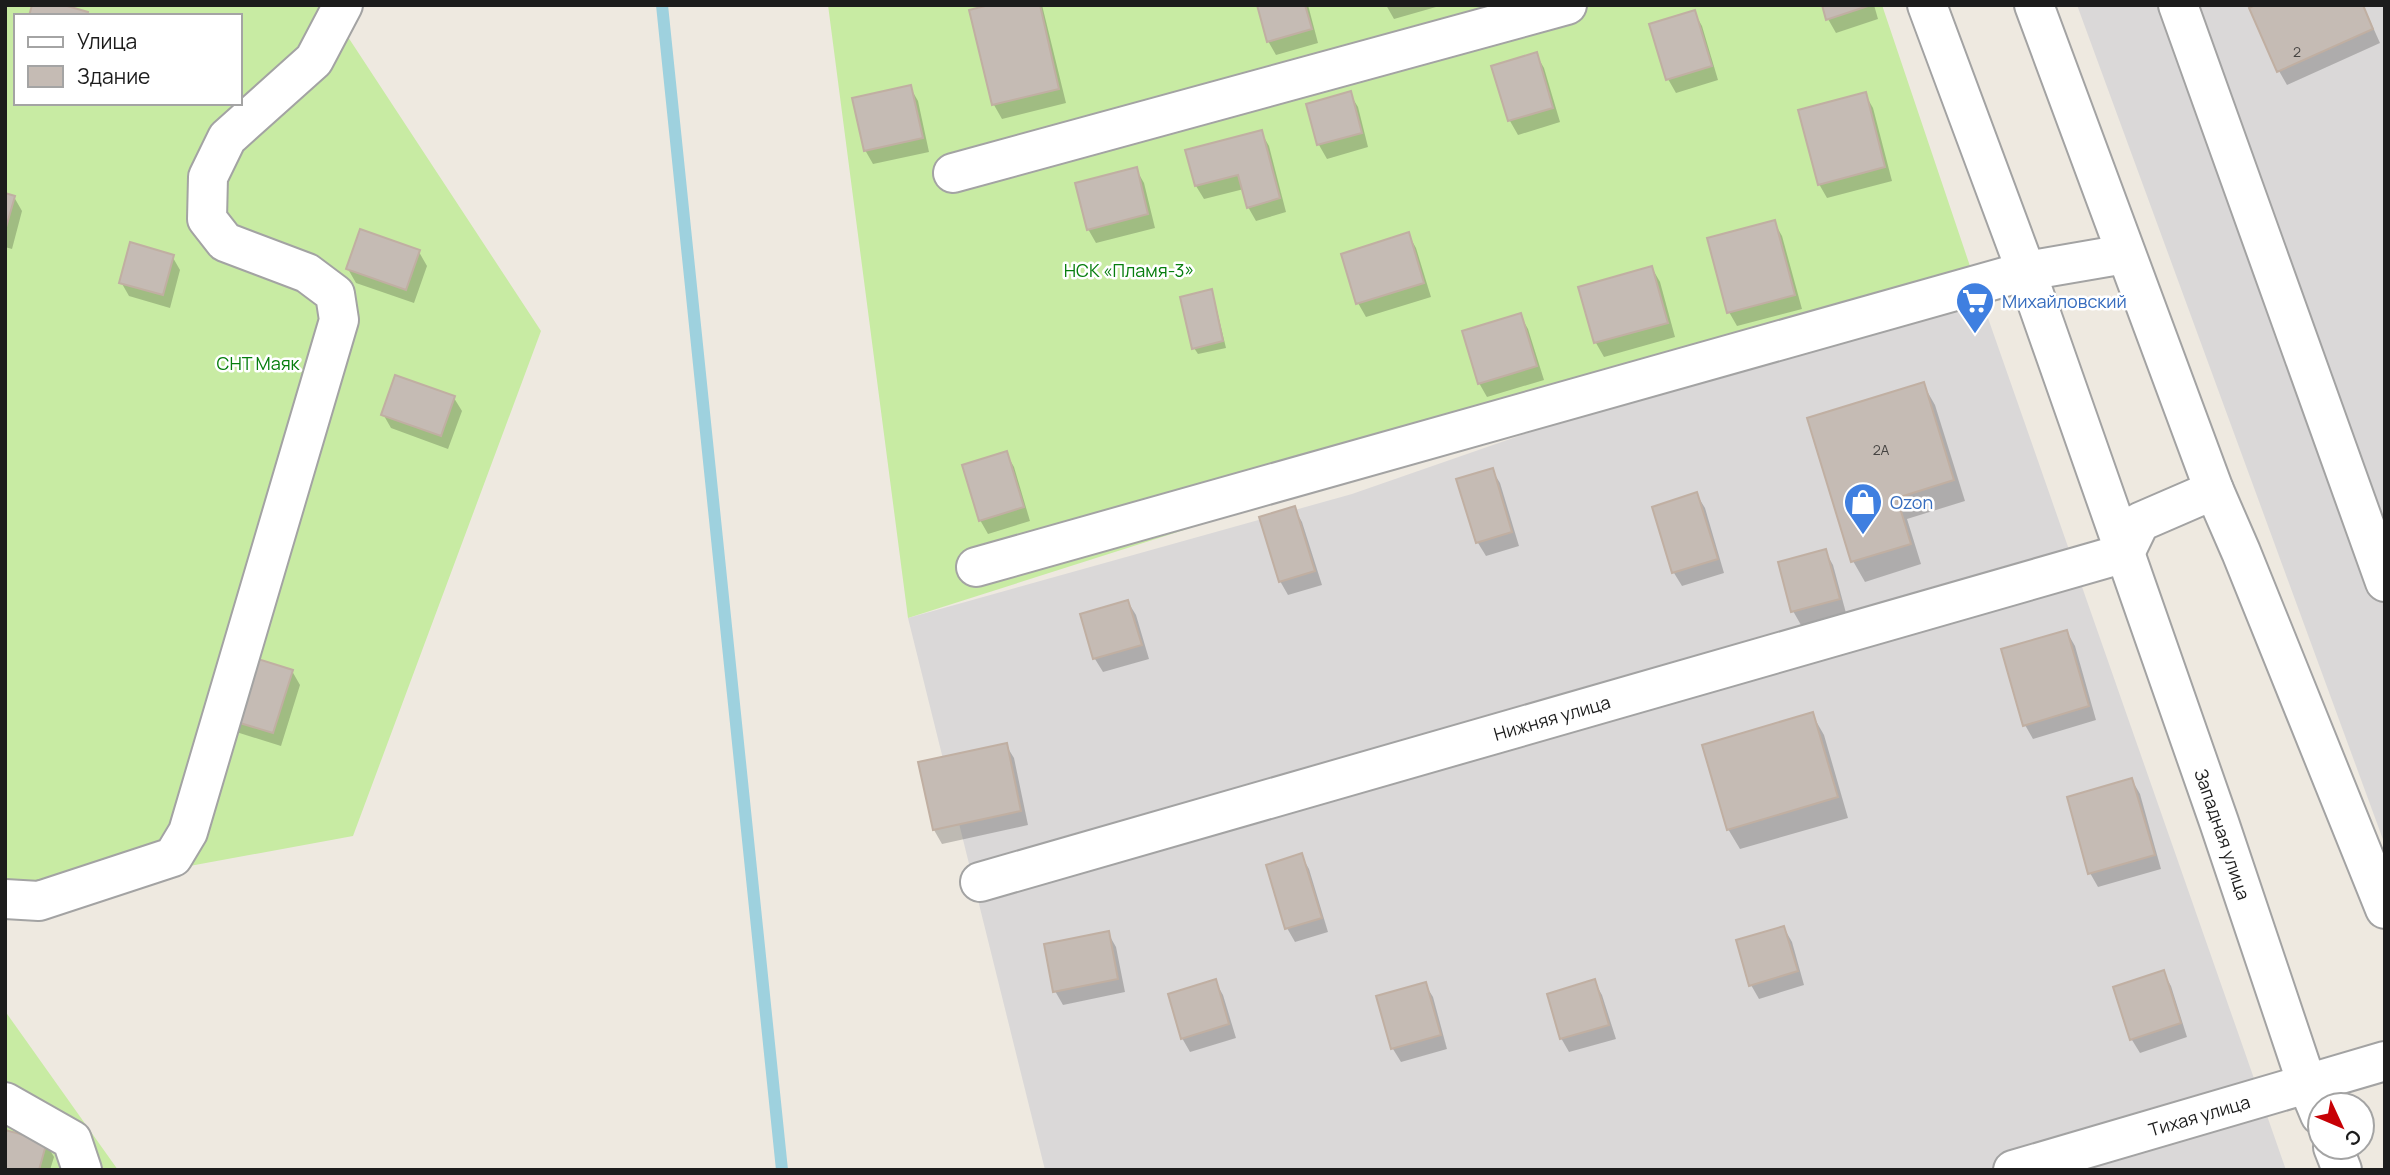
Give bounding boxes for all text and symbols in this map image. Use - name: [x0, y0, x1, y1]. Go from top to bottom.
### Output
- legend: [14, 14, 242, 105]
- text: Улица: [77, 27, 137, 55]
- house number: 2: [2293, 42, 2301, 61]
- text: Здание: [77, 62, 150, 90]
- park label: НСК «Пламя-3»: [1064, 258, 1194, 282]
- supermarket icon: Михайловский: [1954, 280, 1996, 335]
- place label: Михайловский: [2002, 289, 2127, 313]
- park label: СНТ Маяк: [217, 351, 301, 375]
- house number: 2А: [1873, 440, 1889, 459]
- shop icon: Ozon: [1842, 481, 1884, 536]
- place label: Ozon: [1890, 490, 1933, 514]
- street label: Нижняя улица: [1491, 690, 1613, 746]
- street label: Западная улица: [2189, 765, 2256, 903]
- street label: Тихая улица: [2146, 1089, 2253, 1142]
- north arrow: [2306, 1091, 2376, 1161]
- text: С: [2339, 1124, 2367, 1152]

